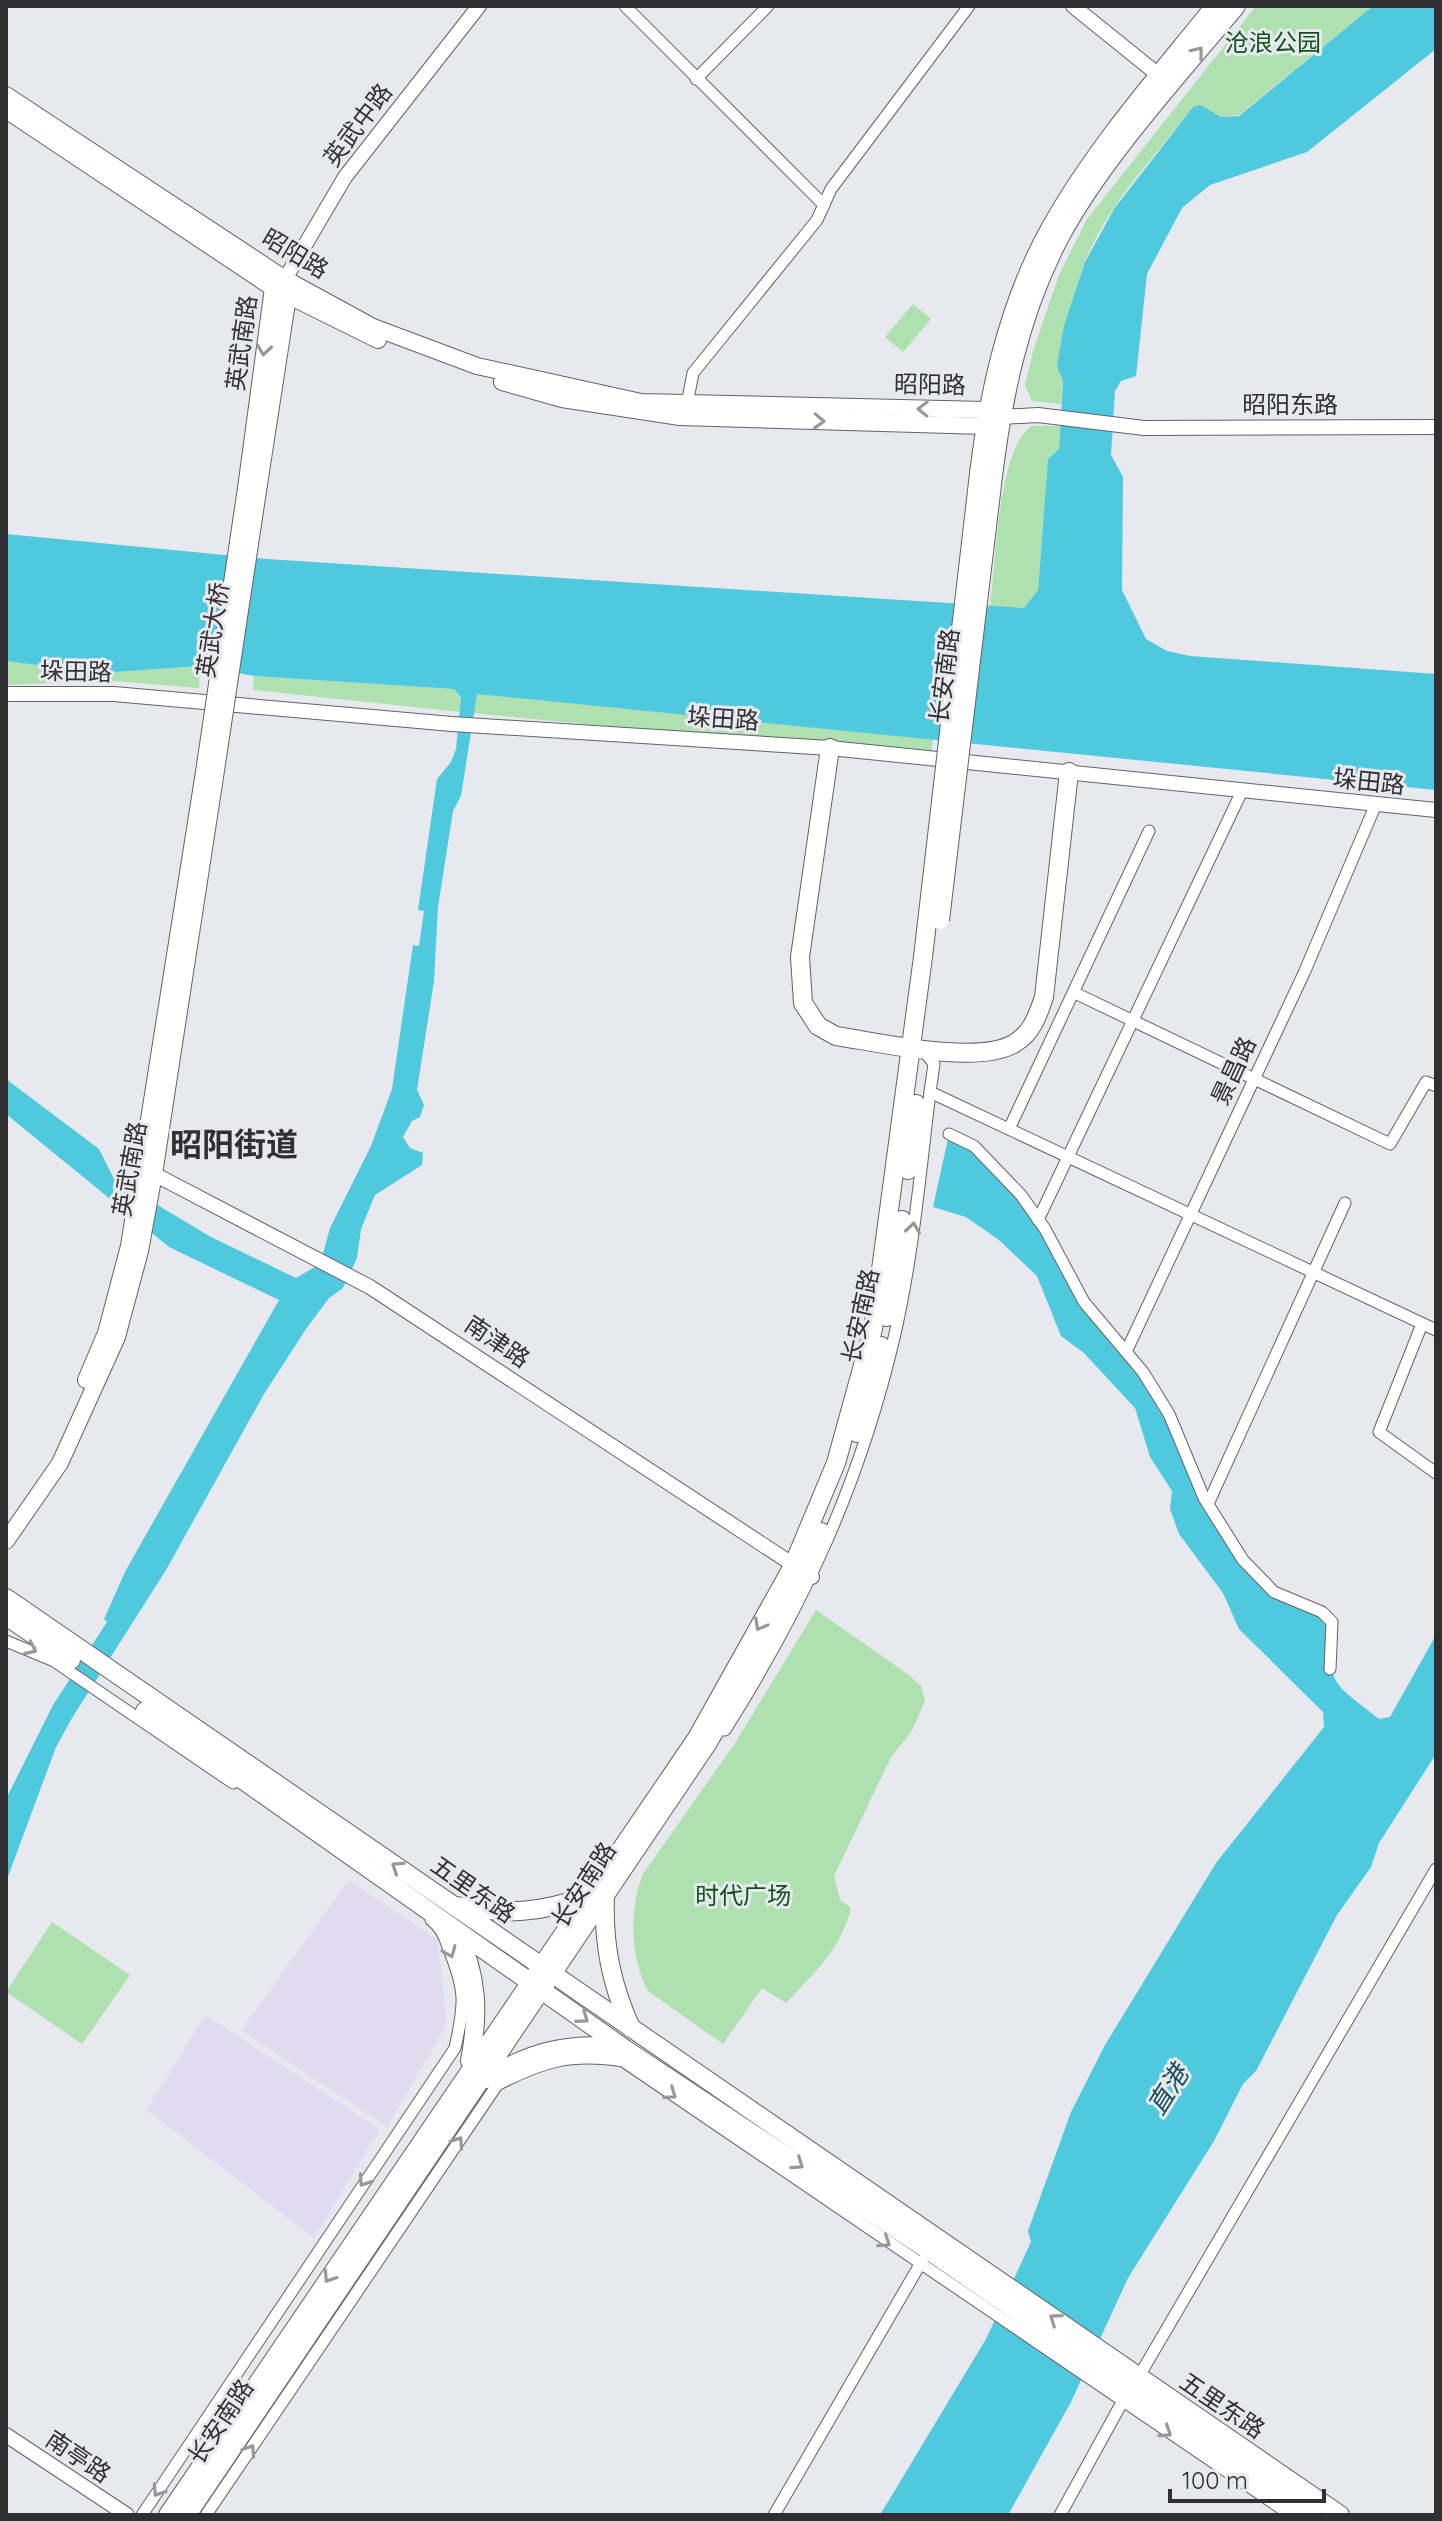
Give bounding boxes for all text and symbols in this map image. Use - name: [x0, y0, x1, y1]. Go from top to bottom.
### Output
- park label: 沧浪公园: [1225, 27, 1321, 57]
- one-way arrow: [1188, 47, 1203, 61]
- street label: 英武中路: [316, 77, 398, 172]
- street label: 昭阳路: [257, 222, 334, 285]
- street label: 英武南路: [219, 293, 263, 392]
- one-way arrow: [256, 344, 273, 357]
- street label: 昭阳路: [894, 368, 966, 400]
- street label: 昭阳东路: [1242, 389, 1338, 419]
- one-way arrow: [916, 400, 929, 417]
- one-way arrow: [813, 412, 826, 430]
- street label: 英武大桥: [190, 580, 234, 680]
- street label: 长安南路: [923, 626, 965, 725]
- street label: 垛田路: [40, 655, 112, 687]
- street label: 垛田路: [686, 701, 760, 735]
- street label: 垛田路: [1332, 762, 1406, 800]
- street label: 景昌路: [1204, 1032, 1262, 1110]
- street label: 英武南路: [106, 1119, 152, 1219]
- district label: 昭阳街道: [170, 1124, 298, 1164]
- one-way arrow: [904, 1221, 921, 1235]
- street label: 长安南路: [835, 1266, 885, 1366]
- street label: 南津路: [459, 1309, 536, 1374]
- one-way arrow: [754, 1617, 770, 1631]
- one-way arrow: [22, 1640, 37, 1656]
- street label: 长安南路: [544, 1836, 622, 1933]
- street label: 五里东路: [426, 1849, 521, 1929]
- one-way arrow: [391, 1862, 405, 1877]
- park label: 时代广场: [695, 1880, 791, 1910]
- one-way arrow: [440, 1944, 457, 1958]
- one-way arrow: [574, 2009, 589, 2023]
- water label: 直港: [1140, 2056, 1197, 2121]
- one-way arrow: [663, 2084, 677, 2099]
- one-way arrow: [449, 2137, 464, 2151]
- one-way arrow: [790, 2154, 804, 2169]
- one-way arrow: [359, 2173, 374, 2187]
- one-way arrow: [877, 2232, 891, 2247]
- one-way arrow: [324, 2268, 339, 2282]
- one-way arrow: [1049, 2314, 1063, 2329]
- street label: 五里东路: [1174, 2366, 1271, 2444]
- street label: 长安南路: [181, 2373, 259, 2470]
- one-way arrow: [1158, 2422, 1172, 2437]
- street label: 南亭路: [40, 2424, 117, 2489]
- one-way arrow: [240, 2445, 255, 2459]
- scale bar: [1170, 2453, 1324, 2503]
- text: 100 m: [1182, 2465, 1248, 2495]
- one-way arrow: [153, 2482, 168, 2496]

